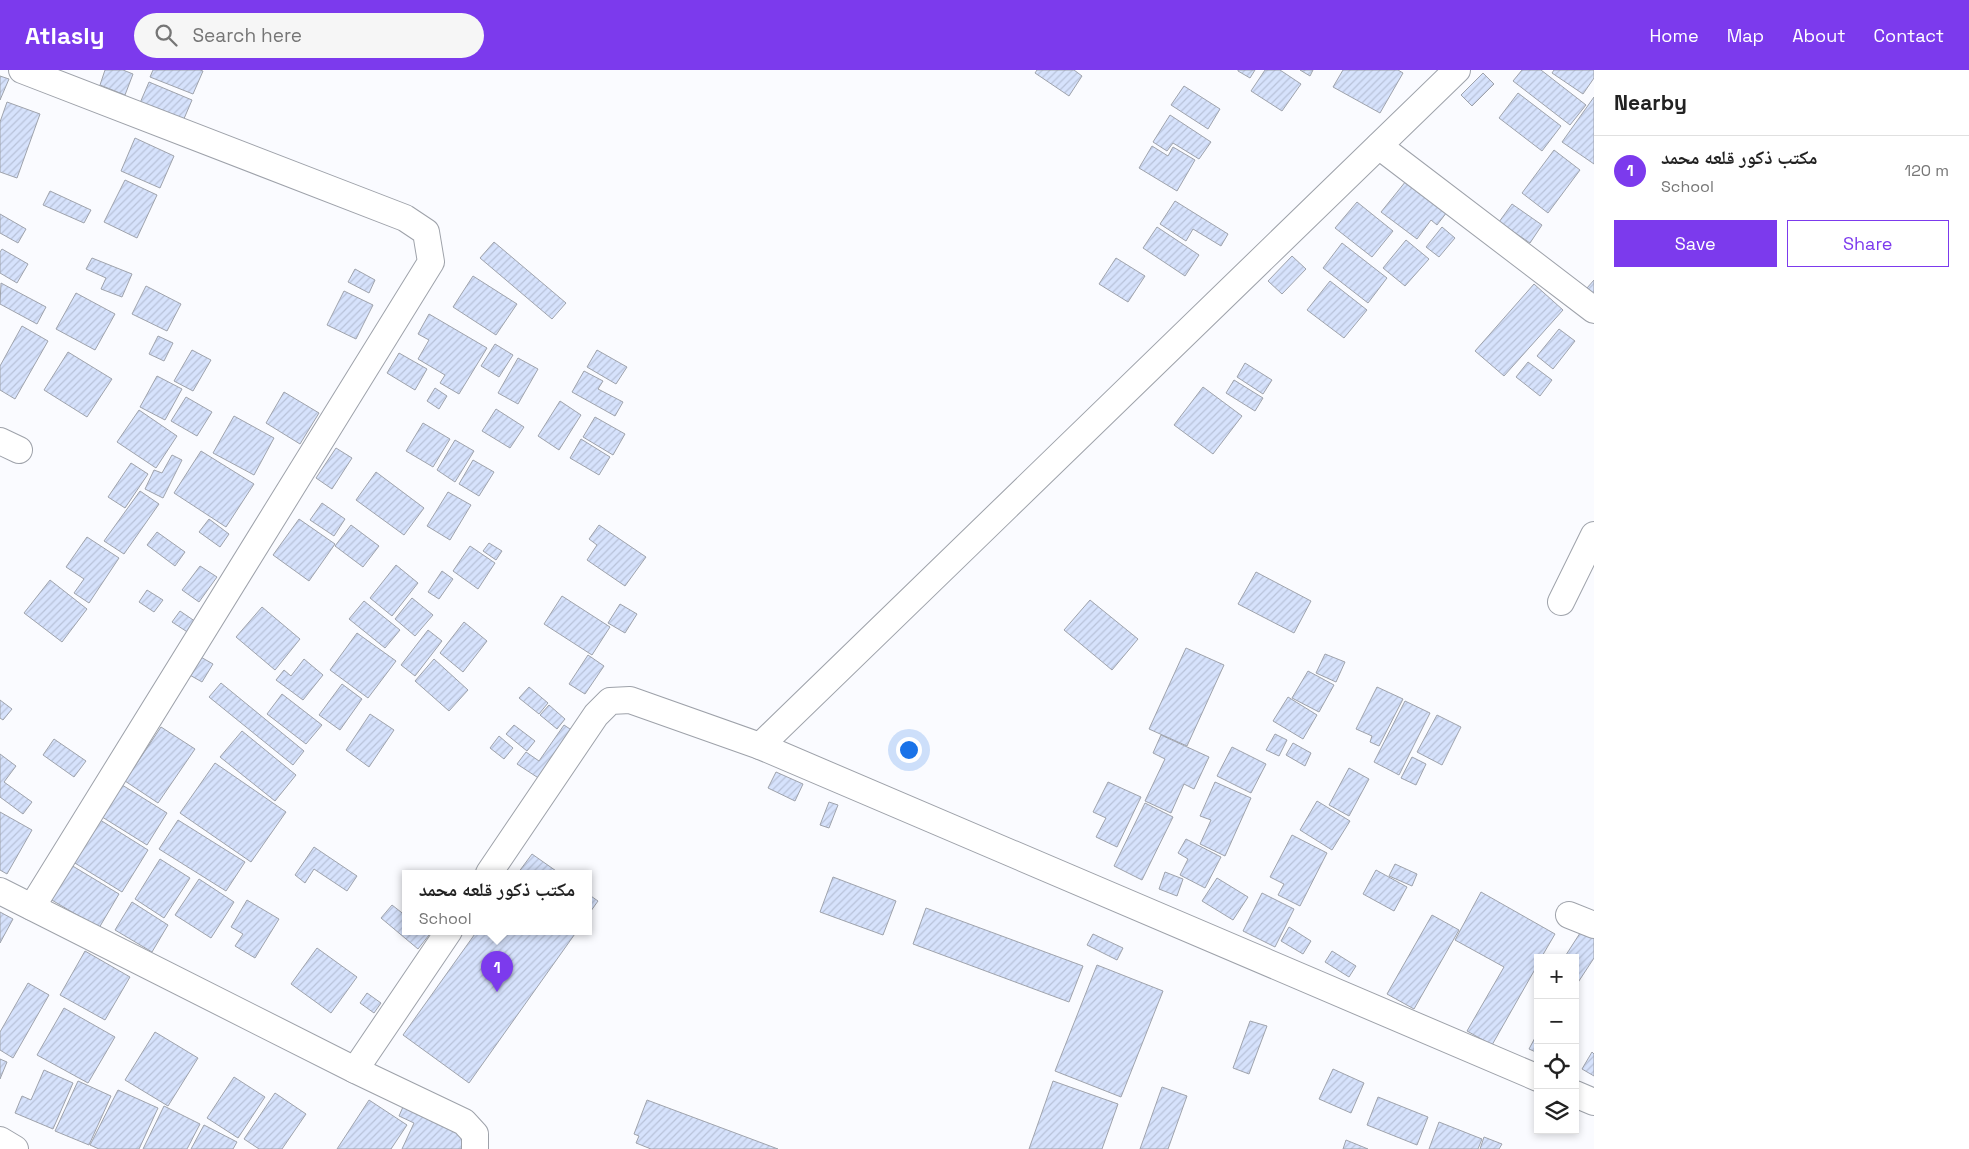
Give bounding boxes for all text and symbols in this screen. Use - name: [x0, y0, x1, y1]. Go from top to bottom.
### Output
- search box: [134, 13, 484, 58]
- text: Atlasly: [25, 20, 104, 51]
- icon: search: [152, 21, 180, 49]
- text: Search here: [192, 23, 302, 48]
- text: Home: [1650, 24, 1699, 47]
- text: Map: [1727, 24, 1764, 47]
- text: About: [1792, 24, 1846, 47]
- text: Contact: [1874, 24, 1944, 47]
- text: Nearby: [1614, 89, 1687, 116]
- text: مکتب ذکور قلعه محمد: [1661, 145, 1818, 170]
- text: 1: [1626, 160, 1634, 181]
- text: 120 m: [1905, 160, 1949, 181]
- text: School: [1661, 176, 1714, 197]
- button: Save: [1614, 220, 1777, 267]
- button: Share: [1787, 220, 1949, 267]
- your location: [896, 737, 922, 763]
- popup: [402, 870, 592, 935]
- text: مکتب ذکور قلعه محمد: [419, 877, 575, 902]
- text: School: [419, 908, 472, 929]
- pin: 1: [481, 951, 513, 992]
- map controls: [1534, 954, 1579, 1134]
- button: +: [1534, 954, 1579, 999]
- button: −: [1534, 999, 1579, 1044]
- button: locate: [1534, 1044, 1579, 1089]
- button: layers: [1534, 1089, 1579, 1134]

